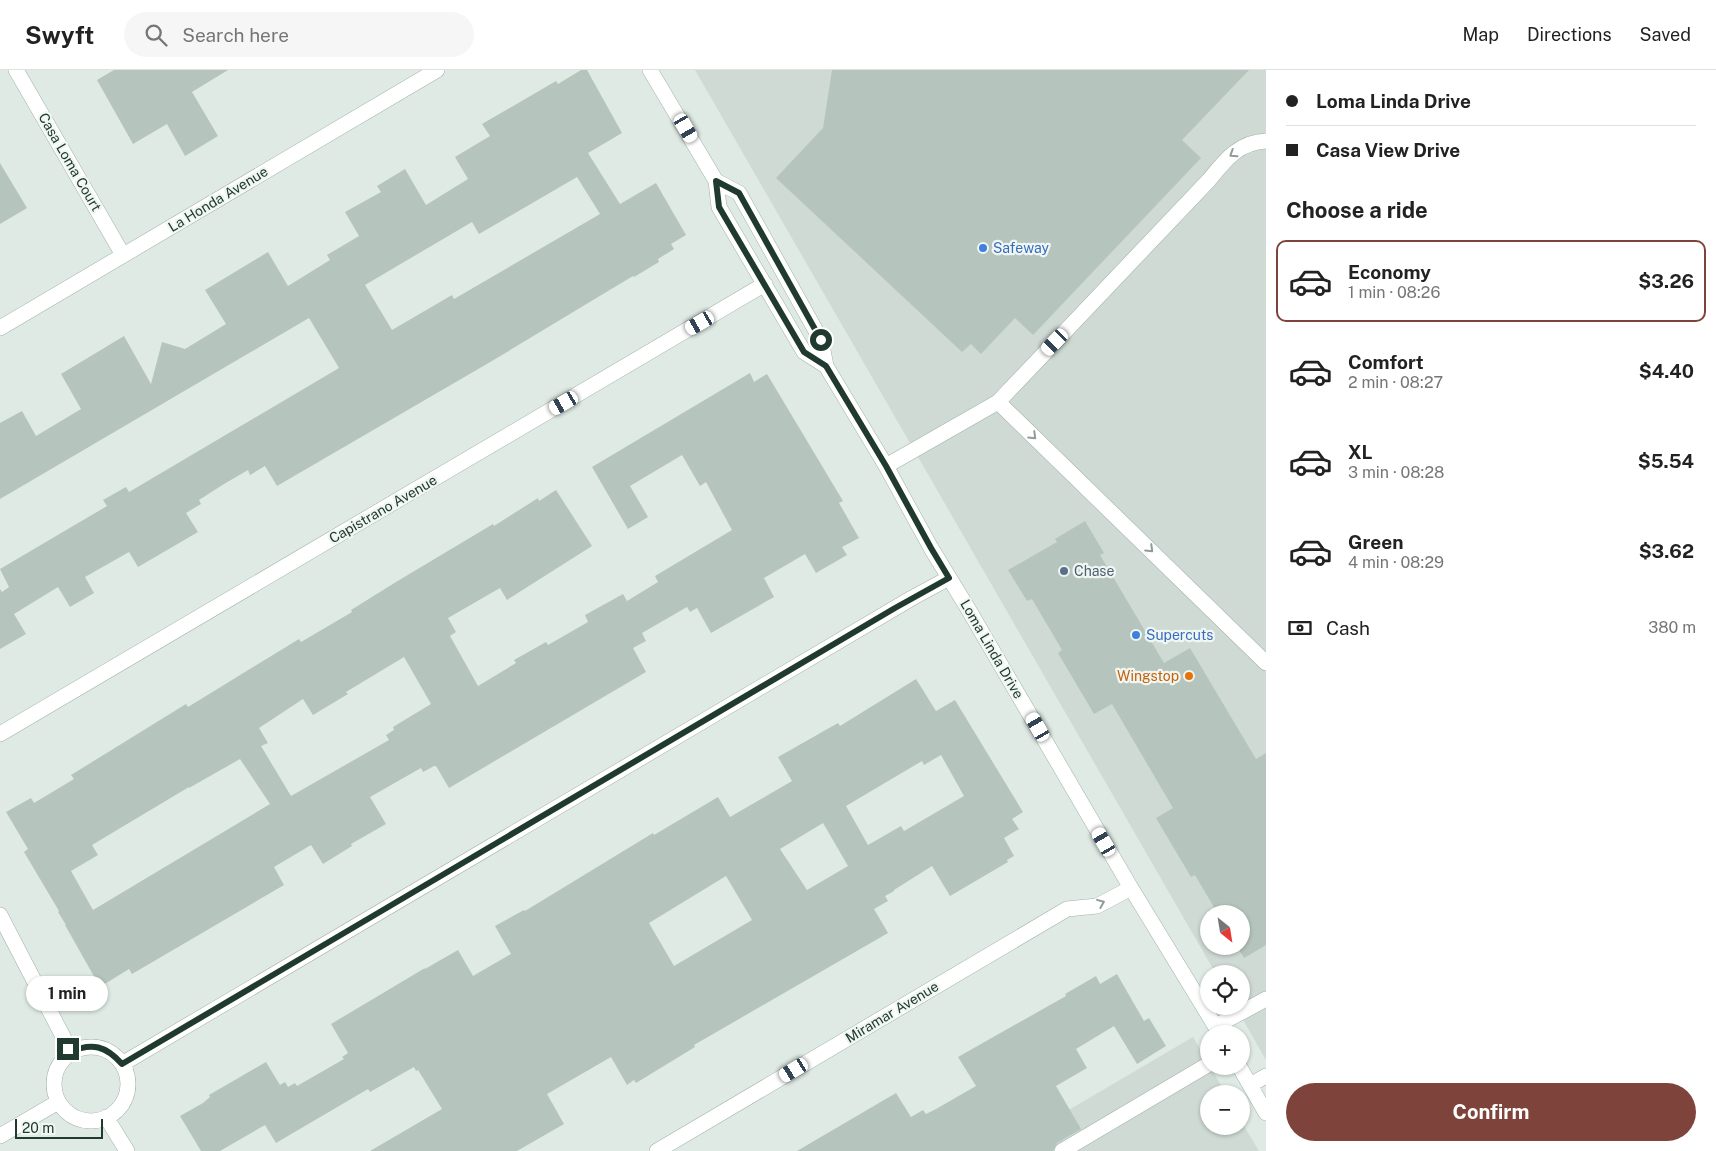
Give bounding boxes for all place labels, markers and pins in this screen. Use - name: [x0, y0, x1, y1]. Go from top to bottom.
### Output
- place label: Safeway: [993, 240, 1049, 256]
- marker: Safeway: [977, 242, 989, 254]
- place label: Chase: [1074, 563, 1114, 579]
- marker: Chase: [1058, 565, 1070, 577]
- place label: Supercuts: [1146, 627, 1213, 643]
- marker: Supercuts: [1130, 629, 1142, 641]
- place label: Wingstop: [1117, 668, 1179, 684]
- marker: Wingstop: [1183, 670, 1195, 682]

